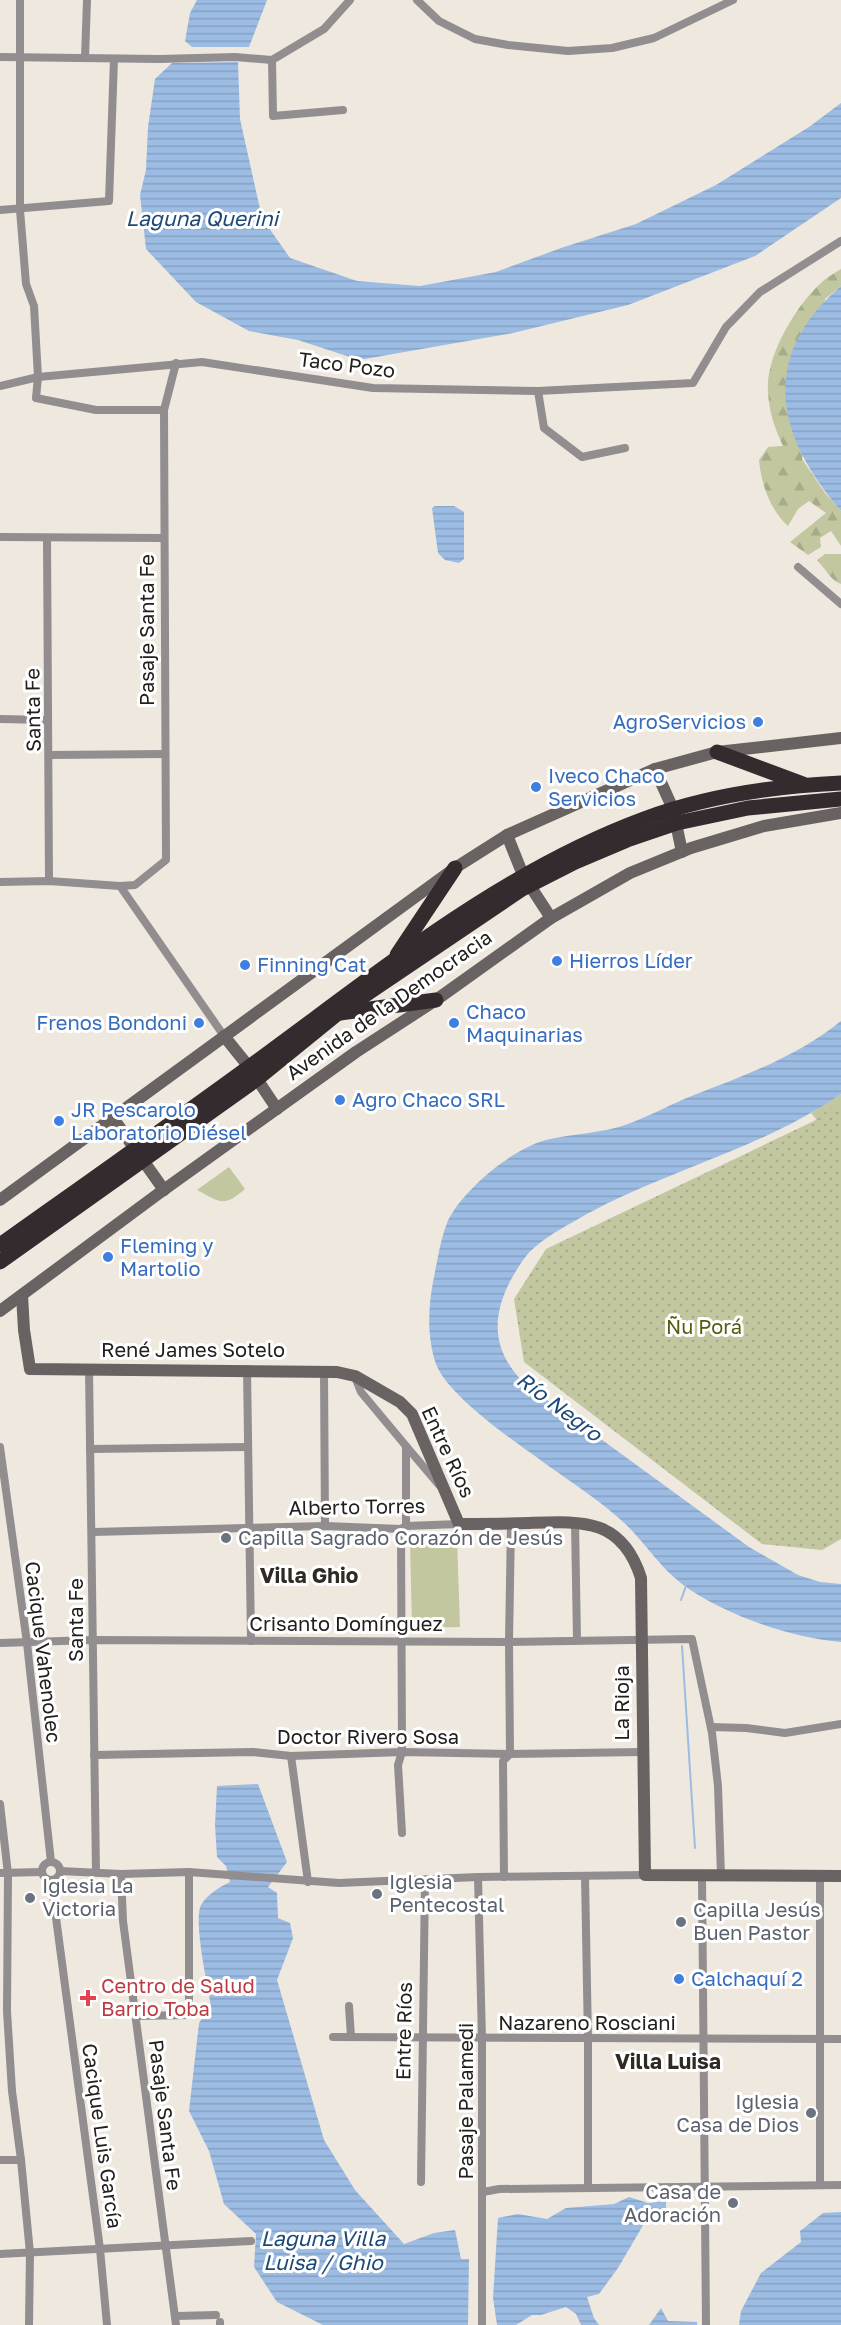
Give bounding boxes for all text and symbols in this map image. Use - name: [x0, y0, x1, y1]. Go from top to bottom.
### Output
- water label: Laguna Querini: [126, 205, 281, 231]
- street label: Taco Pozo: [298, 346, 397, 382]
- street label: Pasaje Santa Fe: [134, 554, 158, 706]
- street label: Santa Fe: [19, 668, 45, 752]
- place label: AgroServicios: [613, 709, 746, 733]
- marker: AgroServicios: [751, 715, 765, 729]
- place label: Iveco Chaco Servicios: [548, 763, 665, 810]
- marker: Iveco Chaco Servicios: [529, 780, 543, 794]
- street label: Avenida de la Democracia: [281, 924, 496, 1084]
- place label: Hierros Líder: [569, 948, 693, 972]
- place label: Finning Cat: [257, 952, 367, 976]
- marker: Hierros Líder: [550, 954, 564, 968]
- marker: Finning Cat: [238, 958, 252, 972]
- place label: Chaco Maquinarias: [466, 999, 583, 1046]
- place label: Frenos Bondoni: [36, 1010, 187, 1034]
- marker: Frenos Bondoni: [192, 1016, 206, 1030]
- marker: Chaco Maquinarias: [447, 1016, 461, 1030]
- place label: Agro Chaco SRL: [352, 1087, 505, 1111]
- marker: Agro Chaco SRL: [333, 1093, 347, 1107]
- place label: JR Pescarolo Laboratorio Diésel: [71, 1097, 247, 1144]
- marker: JR Pescarolo Laboratorio Diésel: [52, 1114, 66, 1128]
- place label: Fleming y Martolio: [120, 1233, 214, 1280]
- marker: Fleming y Martolio: [101, 1250, 115, 1264]
- park label: Ñu Porá: [666, 1314, 742, 1338]
- street label: René James Sotelo: [101, 1337, 285, 1361]
- water label: Río Negro: [512, 1366, 608, 1447]
- street label: Entre Ríos: [417, 1402, 481, 1501]
- street label: Alberto Torres: [288, 1493, 426, 1519]
- place label: Capilla Sagrado Corazón de Jesús: [238, 1525, 563, 1549]
- marker: Capilla Sagrado Corazón de Jesús: [219, 1531, 233, 1545]
- street label: Cacique Vahenolec: [21, 1560, 67, 1744]
- district label: Villa Ghio: [260, 1562, 358, 1588]
- street label: Santa Fe: [63, 1578, 87, 1662]
- street label: Crisanto Domínguez: [249, 1611, 443, 1635]
- street label: La Rioja: [609, 1665, 633, 1741]
- street label: Doctor Rivero Sosa: [277, 1724, 459, 1748]
- place label: Iglesia Pentecostal: [389, 1869, 504, 1916]
- place label: Iglesia La Victoria: [42, 1873, 134, 1920]
- marker: Iglesia Pentecostal: [370, 1887, 384, 1901]
- marker: Iglesia La Victoria: [23, 1891, 37, 1905]
- place label: Capilla Jesús Buen Pastor: [693, 1897, 821, 1944]
- marker: Capilla Jesús Buen Pastor: [674, 1915, 688, 1929]
- place label: Calchaquí 2: [691, 1966, 803, 1990]
- marker: Calchaquí 2: [672, 1972, 686, 1986]
- place label: Centro de Salud Barrio Toba: [101, 1973, 255, 2020]
- street label: Entre Ríos: [390, 1982, 416, 2080]
- marker: Centro de Salud Barrio Toba: [79, 1989, 97, 2007]
- street label: Nazareno Rosciani: [498, 2010, 676, 2034]
- street label: Pasaje Palamedi: [453, 2023, 477, 2179]
- street label: Pasaje Santa Fe: [145, 2038, 187, 2192]
- street label: Cacique Luis García: [78, 2042, 128, 2230]
- district label: Villa Luisa: [615, 2048, 721, 2074]
- place label: Iglesia Casa de Dios: [676, 2089, 799, 2136]
- marker: Iglesia Casa de Dios: [804, 2106, 818, 2120]
- place label: Casa de Adoración: [624, 2179, 721, 2226]
- marker: Casa de Adoración: [726, 2196, 740, 2210]
- water label: Laguna Villa Luisa / Ghio: [261, 2225, 386, 2275]

